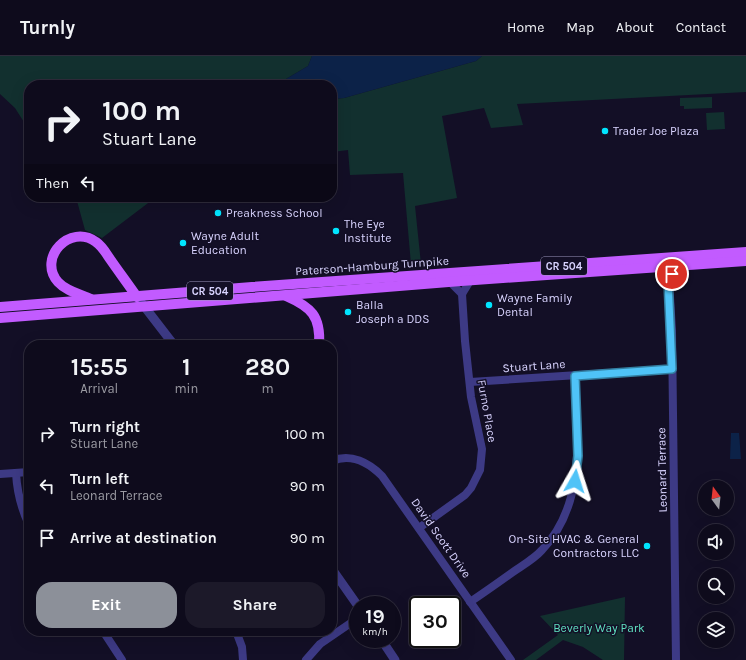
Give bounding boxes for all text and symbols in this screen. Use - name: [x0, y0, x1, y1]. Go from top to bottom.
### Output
- text: Turnly: [20, 17, 75, 39]
- text: Home: [507, 19, 544, 36]
- text: Map: [566, 19, 594, 36]
- text: About: [616, 19, 654, 36]
- text: Contact: [676, 19, 726, 36]
- text: 100 m: [102, 94, 181, 127]
- icon: right: [36, 96, 88, 148]
- place label: Trader Joe Plaza: [613, 124, 699, 138]
- marker: Trader Joe Plaza: [600, 126, 610, 136]
- text: Stuart Lane: [102, 128, 196, 150]
- icon: left: [77, 172, 99, 194]
- text: Then: [36, 174, 69, 192]
- place label: Preakness School: [226, 206, 323, 220]
- marker: Preakness School: [213, 208, 223, 218]
- place label: The Eye Institute: [344, 217, 391, 245]
- marker: The Eye Institute: [331, 226, 341, 236]
- place label: Wayne Adult Education: [191, 229, 259, 257]
- marker: Wayne Adult Education: [178, 238, 188, 248]
- street label: Paterson-Hamburg Turnpike: [295, 254, 449, 278]
- road number: CR 504: [541, 257, 587, 275]
- pin: [655, 257, 689, 291]
- icon: arrive: [661, 263, 683, 285]
- road number: CR 504: [187, 282, 233, 300]
- place label: Wayne Family Dental: [497, 291, 573, 319]
- place label: Balla Joseph a DDS: [356, 298, 430, 326]
- marker: Wayne Family Dental: [484, 300, 494, 310]
- marker: Balla Joseph a DDS: [343, 307, 353, 317]
- text: 15:55: [71, 353, 128, 381]
- text: 1: [182, 353, 191, 381]
- text: 280: [245, 353, 290, 381]
- street label: Stuart Lane: [502, 357, 566, 375]
- street label: Furno Place: [475, 379, 499, 443]
- text: Arrival: [80, 381, 118, 396]
- text: min: [174, 381, 198, 396]
- text: m: [262, 381, 274, 396]
- text: Turn right: [70, 418, 140, 436]
- icon: right: [36, 423, 58, 445]
- text: 100 m: [285, 425, 325, 443]
- street label: Leonard Terrace: [654, 427, 670, 513]
- text: Stuart Lane: [70, 436, 138, 451]
- position arrow: [554, 460, 596, 502]
- text: Turn left: [70, 470, 129, 488]
- icon: left: [36, 475, 58, 497]
- text: 90 m: [290, 477, 325, 495]
- north arrow: [698, 480, 734, 516]
- map controls: [698, 480, 734, 648]
- text: Leonard Terrace: [70, 488, 163, 503]
- street label: David Scott Drive: [408, 495, 474, 581]
- button: sound: [698, 524, 734, 560]
- icon: arrive: [36, 527, 58, 549]
- text: Arrive at destination: [70, 529, 217, 547]
- text: 90 m: [290, 529, 325, 547]
- place label: On-Site HVAC & General Contractors LLC: [509, 532, 639, 560]
- marker: On-Site HVAC & General Contractors LLC: [642, 541, 652, 551]
- button: search: [698, 568, 734, 604]
- button: Exit: [36, 582, 177, 628]
- button: Share: [185, 582, 325, 628]
- speed limit sign: 30: [409, 596, 461, 648]
- text: 19: [365, 605, 385, 628]
- button: layers: [698, 612, 734, 648]
- park label: Beverly Way Park: [553, 621, 645, 635]
- text: km/h: [362, 626, 388, 638]

